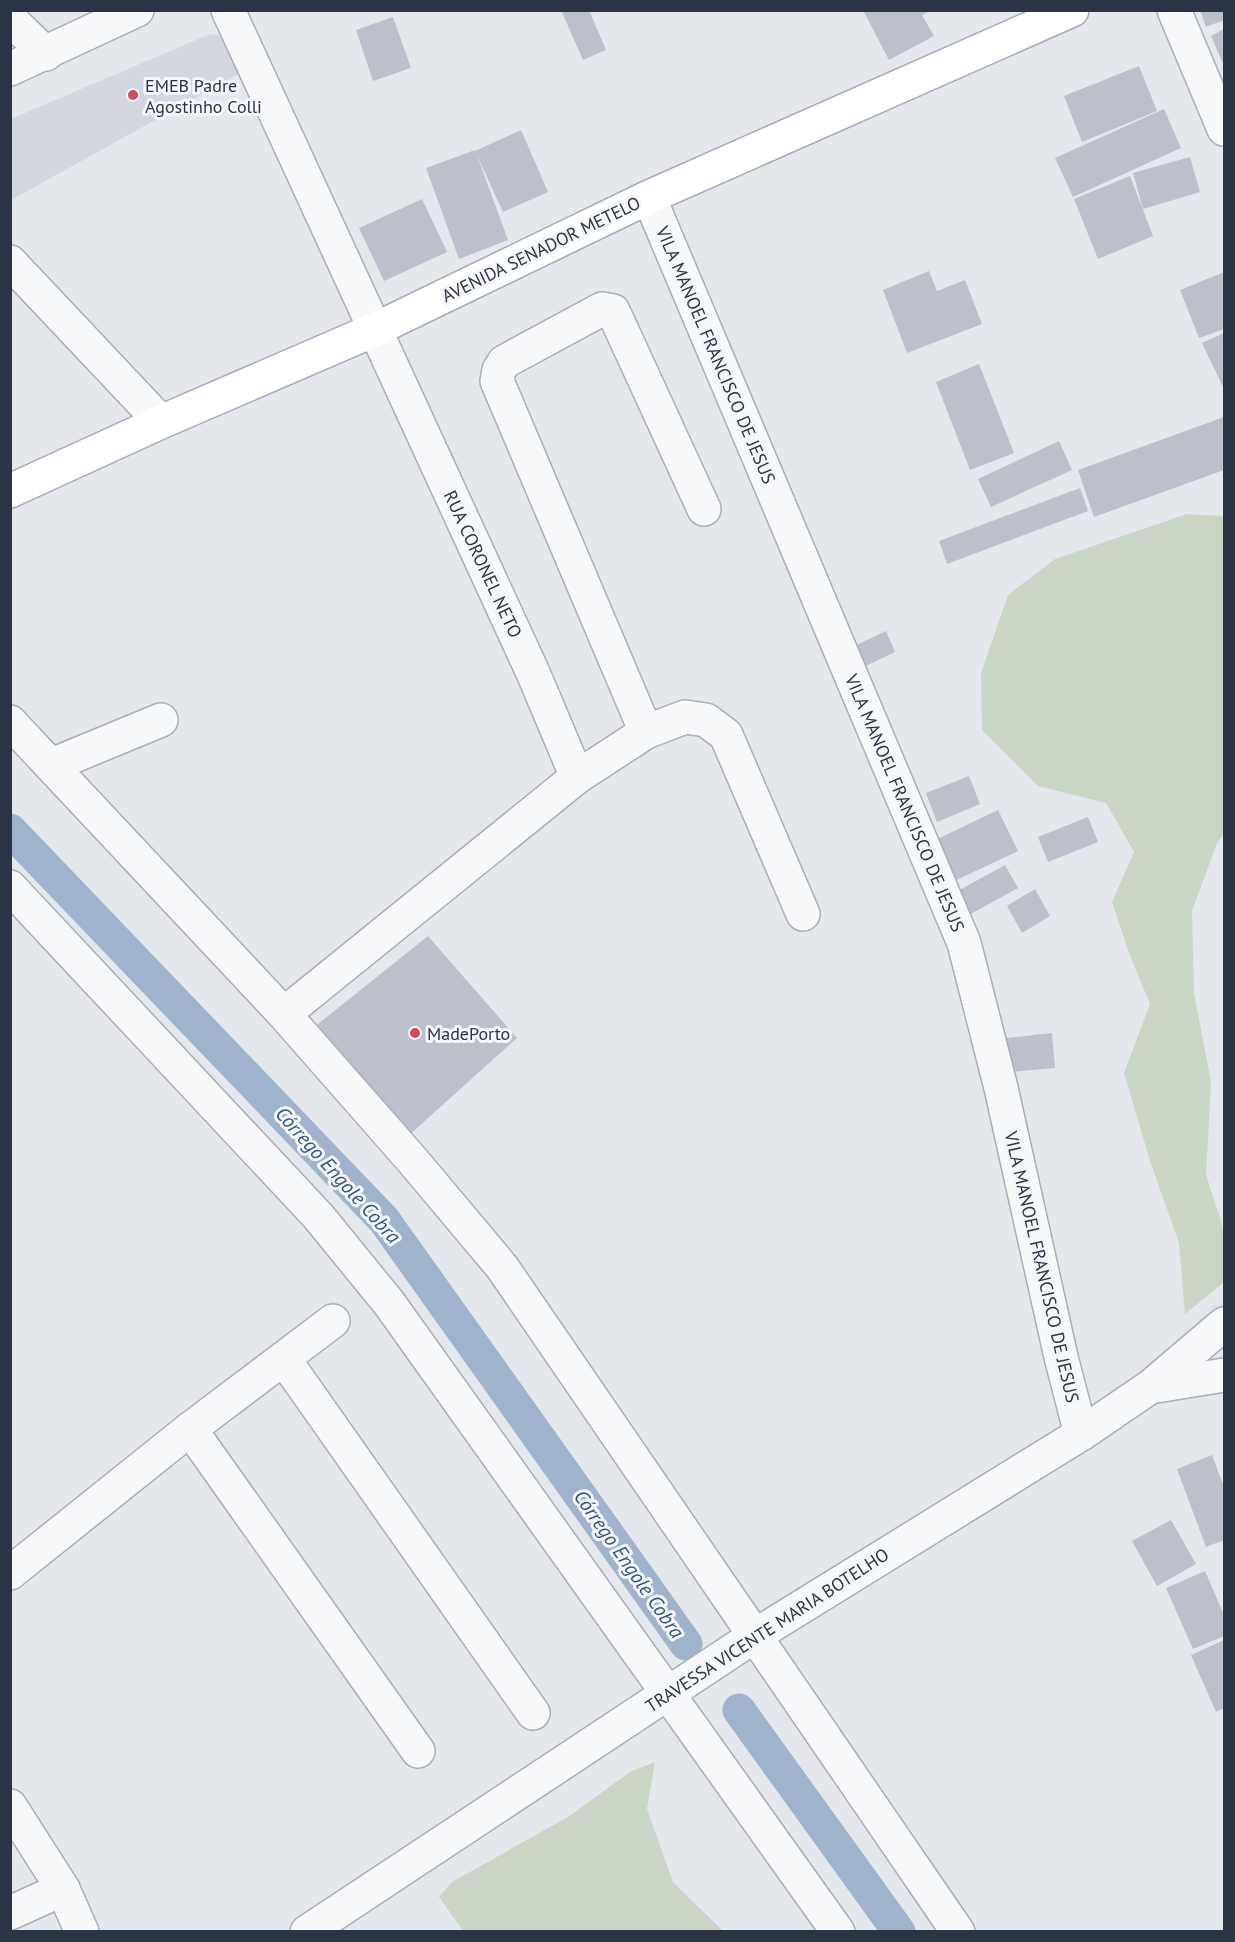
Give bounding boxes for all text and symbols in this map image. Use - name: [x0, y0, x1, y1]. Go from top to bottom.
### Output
- place label: EMEB Padre Agostinho Colli: [145, 74, 262, 118]
- marker: EMEB Padre Agostinho Colli: [126, 88, 140, 102]
- street label: AVENIDA SENADOR METELO: [438, 191, 644, 307]
- street label: VILA MANOEL FRANCISCO DE JESUS: [651, 222, 781, 487]
- street label: RUA CORONEL NETO: [439, 487, 527, 641]
- street label: VILA MANOEL FRANCISCO DE JESUS: [840, 670, 970, 935]
- place label: MadePorto: [427, 1022, 510, 1045]
- marker: MadePorto: [408, 1026, 422, 1040]
- water label: Córrego Engole Cobra: [270, 1101, 406, 1249]
- street label: VILA MANOEL FRANCISCO DE JESUS: [999, 1128, 1084, 1405]
- water label: Córrego Engole Cobra: [568, 1485, 690, 1643]
- street label: TRAVESSA VICENTE MARIA BOTELHO: [641, 1543, 893, 1717]

